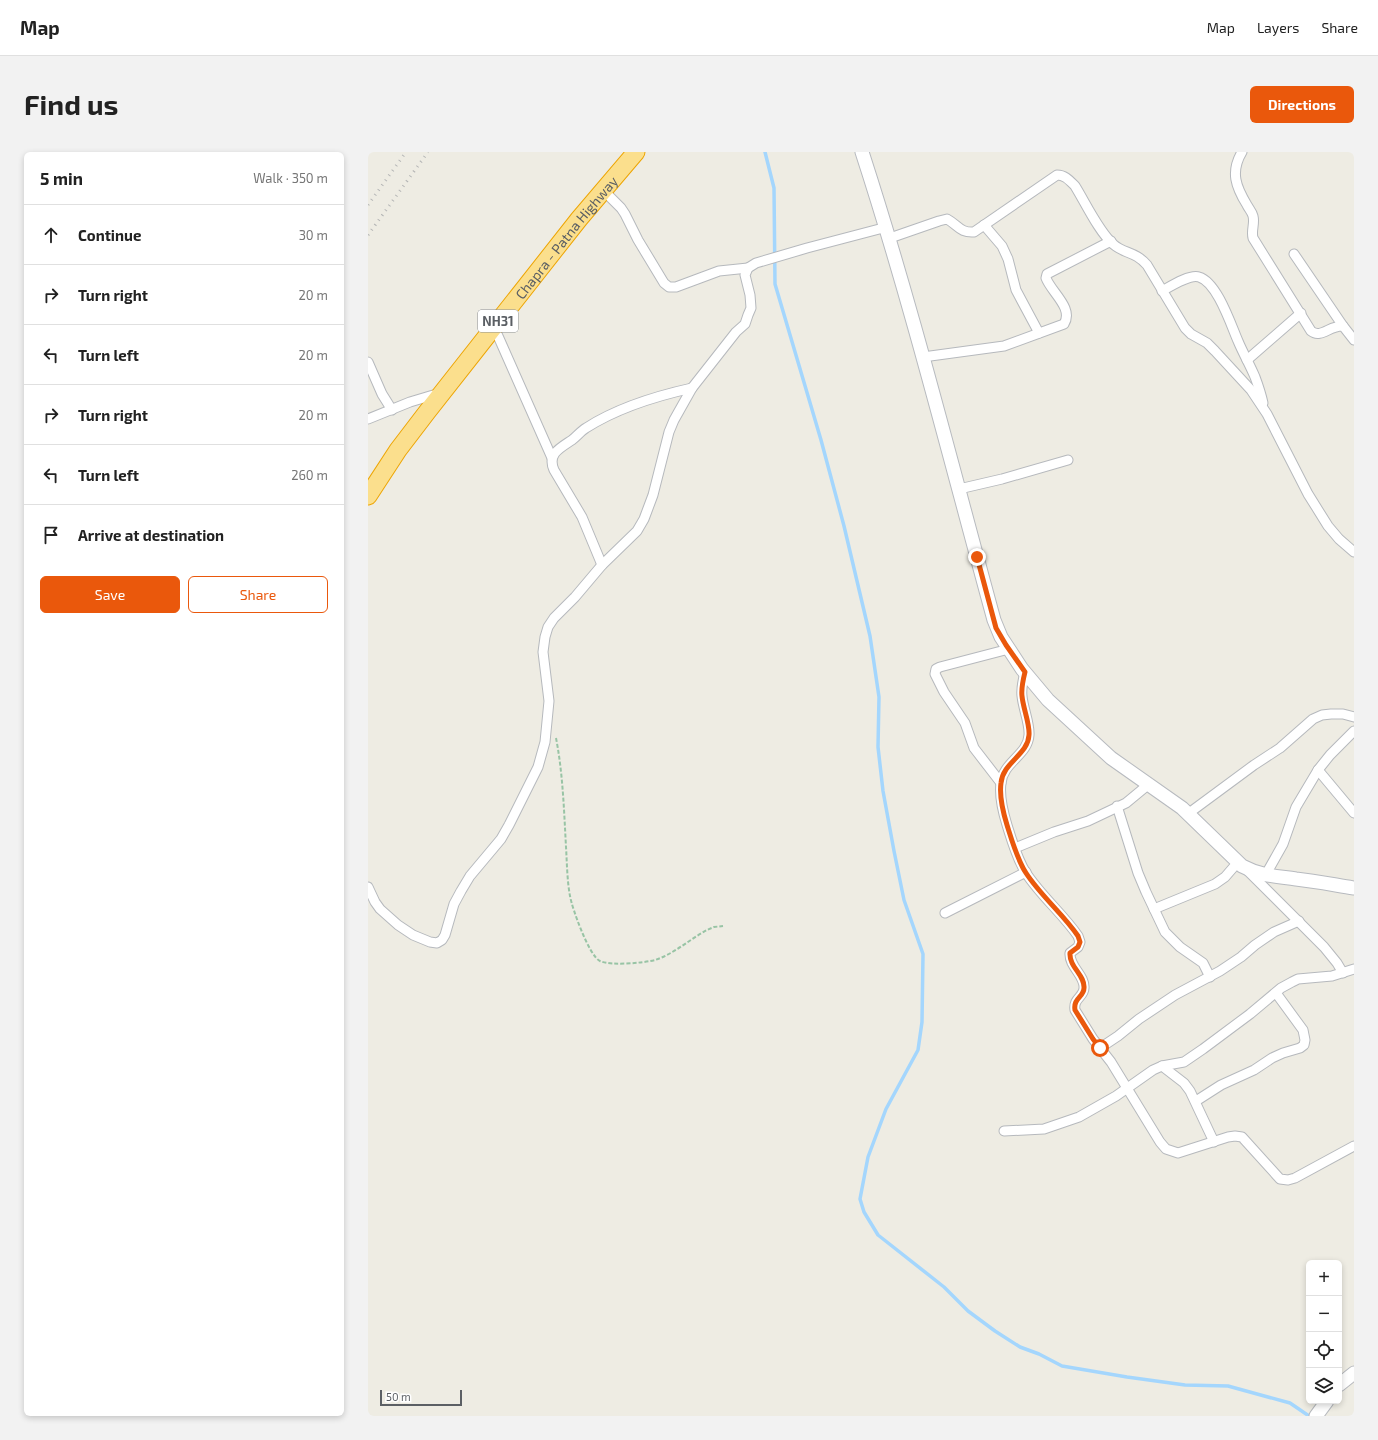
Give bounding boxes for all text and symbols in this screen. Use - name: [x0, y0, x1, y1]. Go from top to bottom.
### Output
- text: Map: [20, 16, 60, 39]
- text: Map: [1207, 19, 1235, 36]
- text: Layers: [1257, 19, 1299, 36]
- text: Share: [1321, 19, 1358, 36]
- button: Directions: [1250, 86, 1354, 123]
- text: Find us: [24, 87, 118, 121]
- text: 5 min: [40, 168, 83, 188]
- text: Walk · 350 m: [253, 170, 328, 186]
- street label: Chapra - Patna Highway: [511, 172, 621, 302]
- icon: ahead: [40, 224, 62, 246]
- text: Continue: [78, 226, 141, 244]
- text: 30 m: [299, 227, 328, 243]
- icon: right: [40, 284, 62, 306]
- text: Turn right: [78, 286, 148, 304]
- text: 20 m: [299, 287, 328, 303]
- road number: NH31: [478, 310, 518, 332]
- icon: left: [40, 344, 62, 366]
- text: Turn left: [78, 346, 139, 364]
- text: 20 m: [299, 347, 328, 363]
- icon: right: [40, 404, 62, 426]
- text: Turn right: [78, 406, 148, 424]
- text: 20 m: [299, 407, 328, 423]
- icon: left: [40, 464, 62, 486]
- text: Turn left: [78, 466, 139, 484]
- text: 260 m: [291, 467, 328, 483]
- icon: arrive: [40, 524, 62, 546]
- text: Arrive at destination: [78, 526, 224, 544]
- route end: [968, 548, 986, 566]
- button: Save: [40, 576, 180, 613]
- button: Share: [188, 576, 328, 613]
- route start: [1091, 1039, 1109, 1057]
- map controls: [1306, 1260, 1342, 1404]
- button: +: [1306, 1260, 1342, 1296]
- button: −: [1306, 1296, 1342, 1332]
- button: locate: [1306, 1332, 1342, 1368]
- button: layers: [1306, 1368, 1342, 1404]
- scale bar: [380, 1388, 462, 1407]
- text: 50 m: [386, 1390, 411, 1403]

